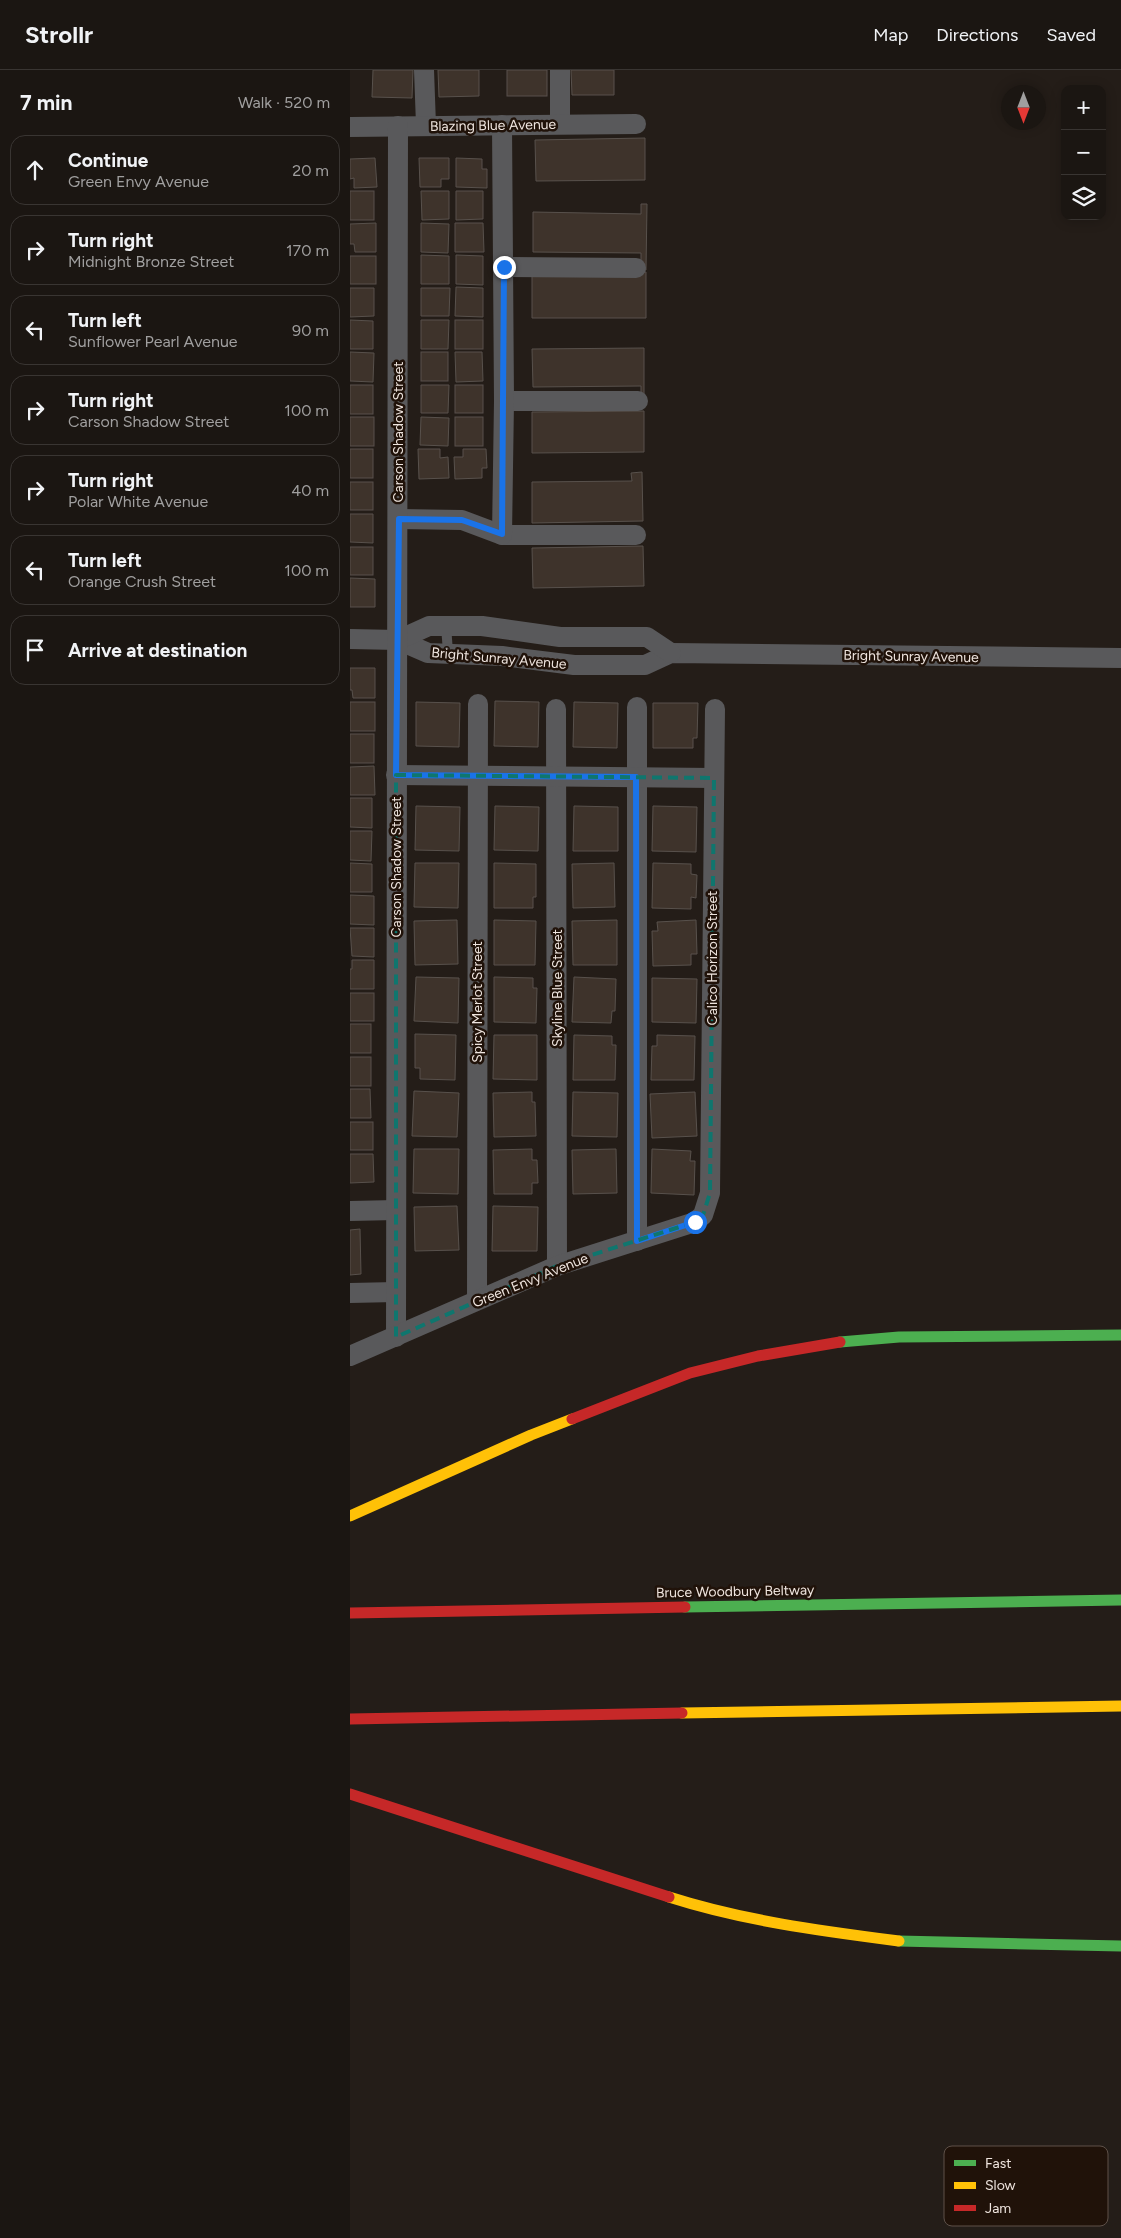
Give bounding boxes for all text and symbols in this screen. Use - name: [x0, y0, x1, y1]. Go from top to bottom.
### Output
- text: Strollr: [25, 20, 93, 49]
- text: Map: [873, 24, 908, 46]
- text: Directions: [936, 24, 1018, 46]
- text: Saved: [1046, 24, 1096, 46]
- north arrow: [1001, 85, 1046, 130]
- map controls: [1061, 85, 1106, 220]
- button: +: [1061, 85, 1106, 130]
- text: 7 min: [20, 90, 72, 115]
- text: Walk · 520 m: [238, 93, 330, 112]
- street label: Blazing Blue Avenue: [430, 116, 557, 135]
- button: −: [1061, 130, 1106, 175]
- text: Continue: [68, 149, 148, 172]
- icon: ahead: [21, 156, 49, 184]
- text: 20 m: [292, 161, 329, 180]
- text: Green Envy Avenue: [68, 172, 209, 191]
- button: layers: [1061, 175, 1106, 220]
- text: Turn right: [68, 229, 154, 252]
- icon: right: [21, 236, 49, 264]
- text: 170 m: [286, 241, 329, 260]
- text: Midnight Bronze Street: [68, 252, 234, 271]
- route end: [493, 256, 516, 279]
- text: Turn left: [68, 309, 142, 332]
- icon: left: [21, 316, 49, 344]
- text: 90 m: [292, 321, 329, 340]
- text: Sunflower Pearl Avenue: [68, 332, 238, 351]
- street label: Carson Shadow Street: [390, 361, 407, 503]
- text: Turn right: [68, 389, 154, 412]
- icon: right: [21, 396, 49, 424]
- text: 100 m: [284, 401, 329, 420]
- text: Carson Shadow Street: [68, 412, 229, 431]
- text: Turn right: [68, 469, 154, 492]
- icon: right: [21, 476, 49, 504]
- text: 40 m: [291, 481, 329, 500]
- text: Polar White Avenue: [68, 492, 208, 511]
- text: Turn left: [68, 549, 142, 572]
- icon: left: [21, 556, 49, 584]
- text: 100 m: [284, 561, 329, 580]
- text: Orange Crush Street: [68, 572, 216, 591]
- icon: arrive: [21, 636, 49, 664]
- text: Arrive at destination: [68, 639, 247, 662]
- street label: Bright Sunray Avenue: [431, 644, 568, 673]
- street label: Bright Sunray Avenue: [843, 647, 979, 666]
- street label: Carson Shadow Street: [388, 796, 405, 938]
- street label: Calico Horizon Street: [704, 891, 721, 1025]
- street label: Skyline Blue Street: [549, 929, 566, 1047]
- street label: Spicy Merlot Street: [469, 941, 486, 1063]
- route start: [684, 1211, 707, 1234]
- street label: Green Envy Avenue: [470, 1249, 591, 1311]
- street label: Bruce Woodbury Beltway: [656, 1582, 815, 1601]
- legend: [944, 2146, 1108, 2226]
- text: Fast: [985, 2155, 1011, 2172]
- text: Slow: [985, 2177, 1016, 2194]
- text: Jam: [985, 2200, 1011, 2217]

